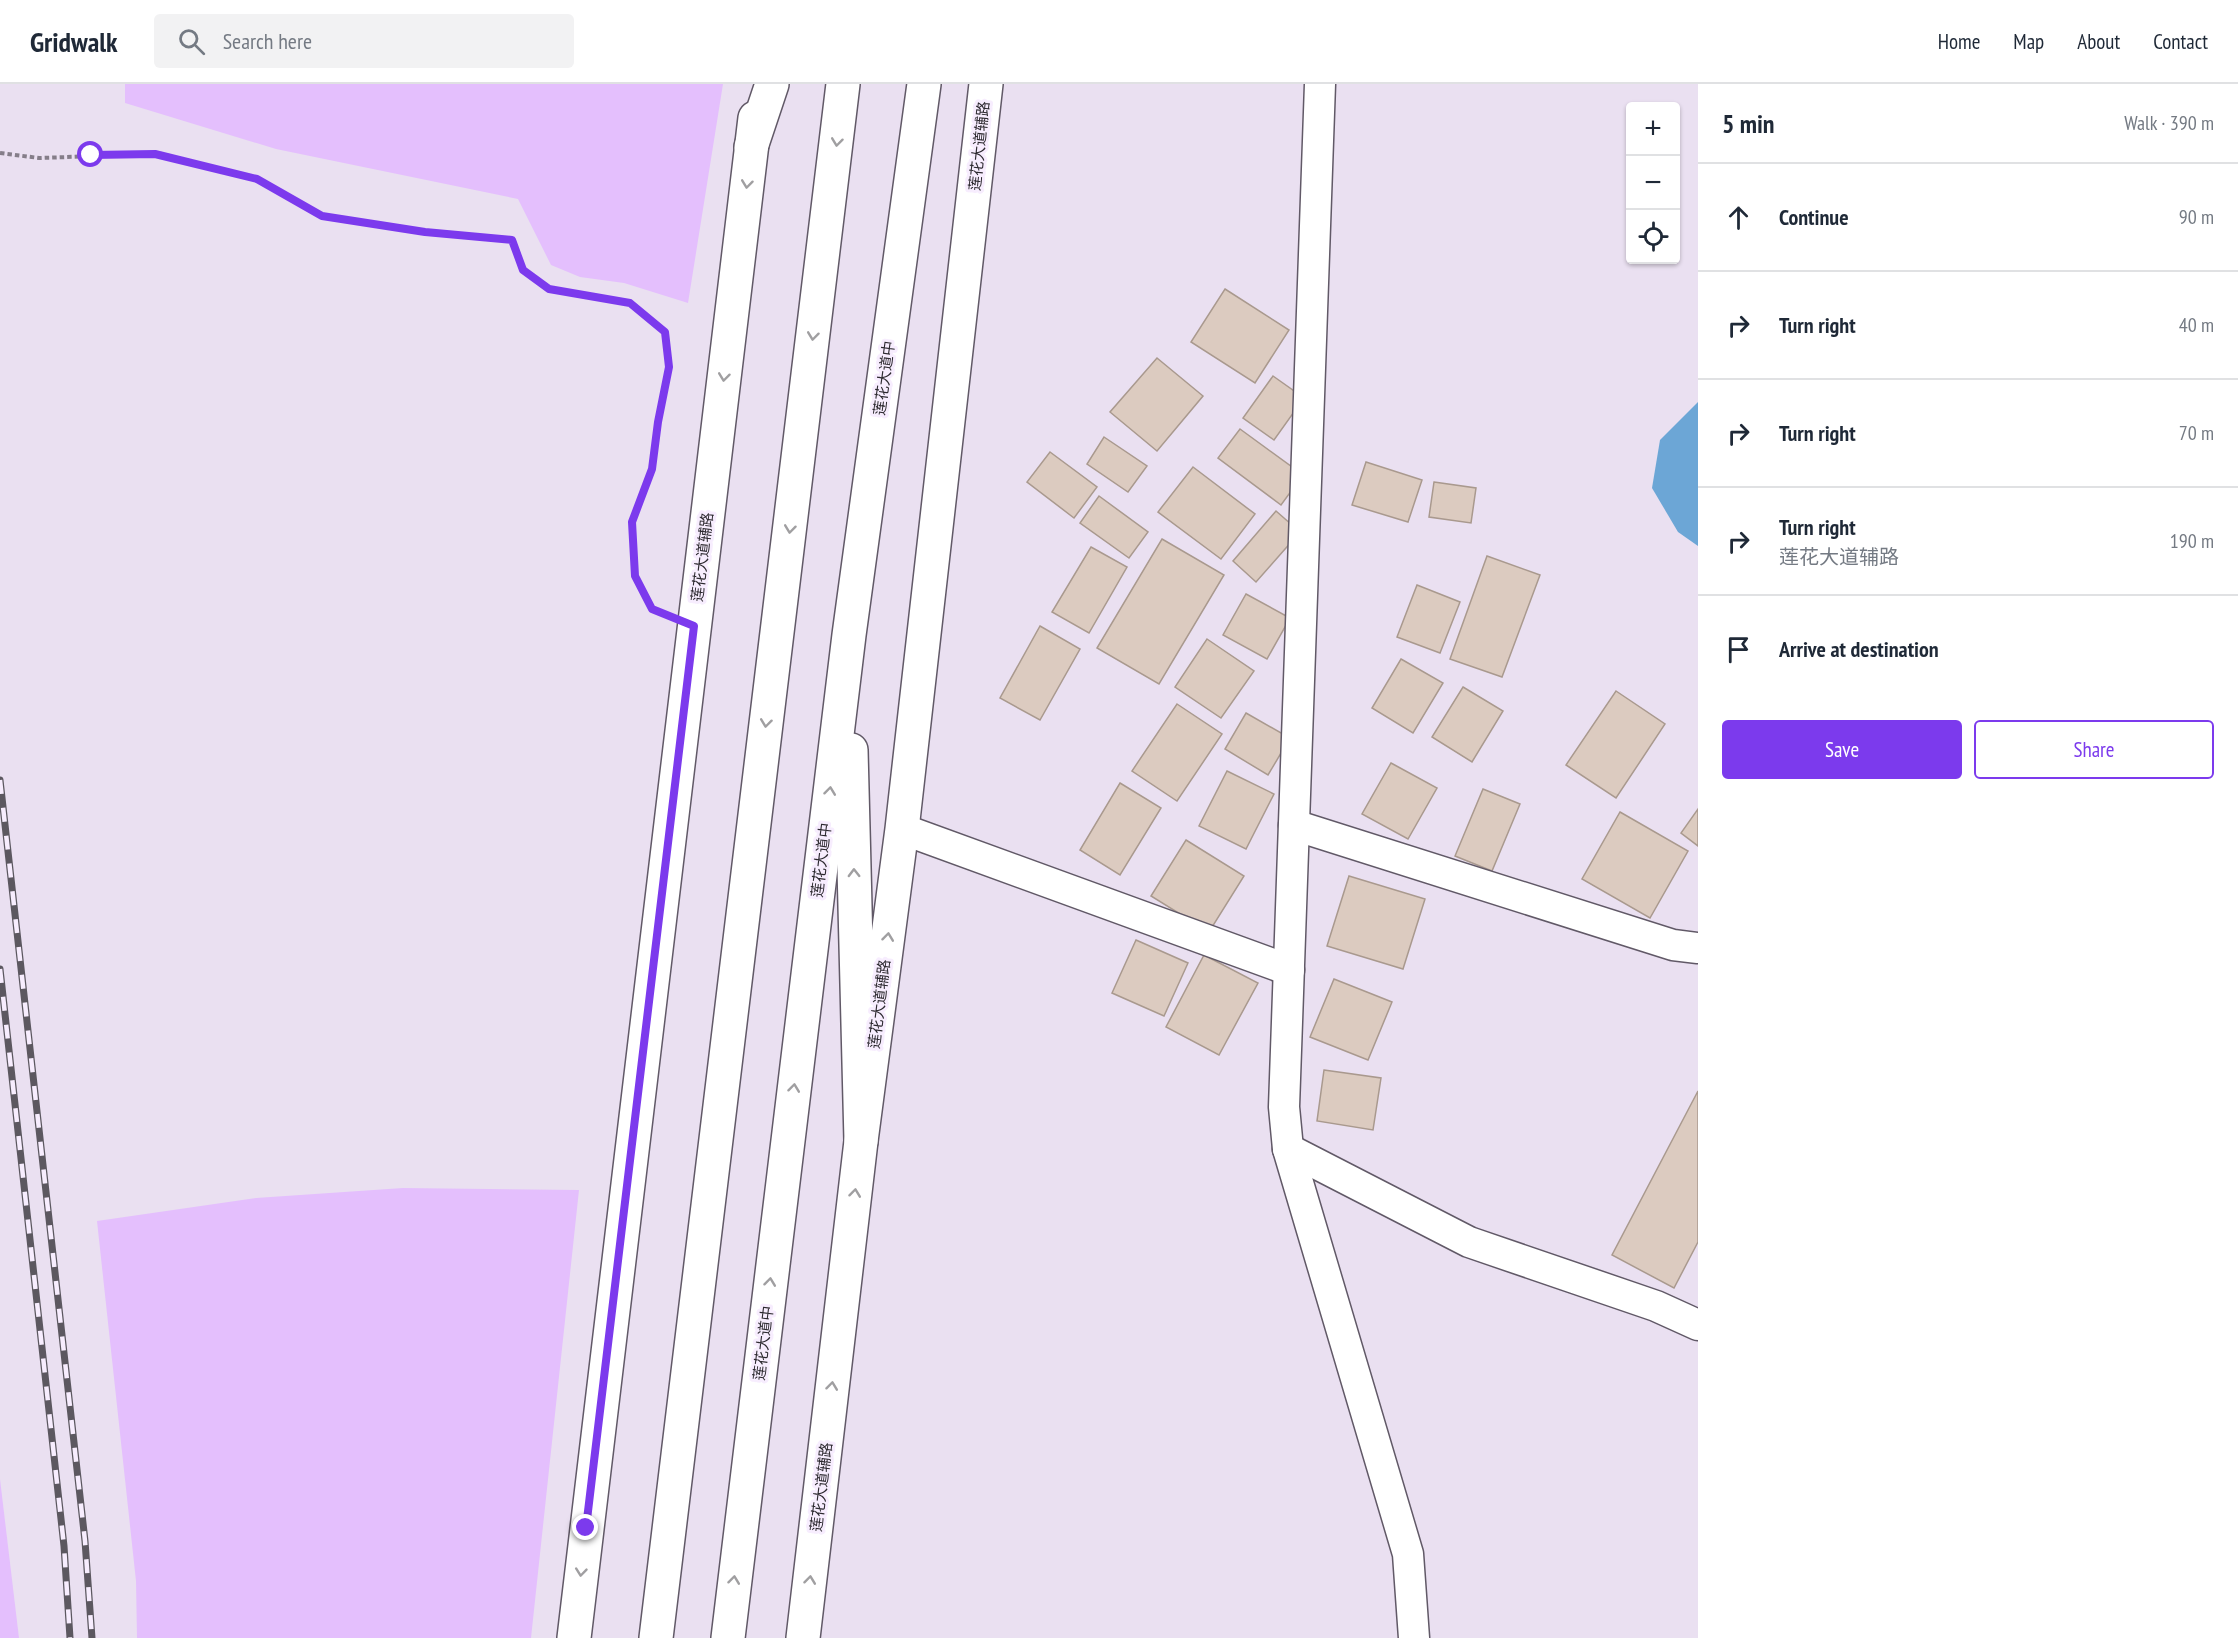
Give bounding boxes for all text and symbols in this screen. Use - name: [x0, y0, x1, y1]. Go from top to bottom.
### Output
- search box: [154, 14, 574, 68]
- text: Gridwalk: [30, 23, 118, 60]
- icon: search: [175, 25, 208, 58]
- text: Search here: [223, 27, 312, 55]
- text: Home: [1938, 28, 1980, 55]
- text: Map: [2013, 28, 2044, 55]
- text: About: [2077, 28, 2120, 55]
- text: Contact: [2153, 28, 2208, 55]
- street label: 莲花大道辅路: [965, 100, 993, 192]
- map controls: [1626, 102, 1680, 264]
- button: +: [1626, 102, 1680, 156]
- text: 5 min: [1722, 107, 1775, 140]
- text: Walk · 390 m: [2124, 110, 2214, 136]
- one-way arrow: [831, 138, 844, 147]
- route start: [77, 141, 103, 167]
- button: −: [1626, 156, 1680, 210]
- one-way arrow: [741, 179, 754, 188]
- icon: ahead: [1722, 201, 1755, 234]
- text: Continue: [1779, 203, 1849, 231]
- text: 90 m: [2179, 204, 2214, 230]
- button: locate: [1626, 210, 1680, 264]
- icon: right: [1722, 309, 1755, 342]
- text: Turn right: [1779, 311, 1856, 339]
- text: 40 m: [2179, 312, 2214, 338]
- one-way arrow: [808, 331, 820, 340]
- street label: 莲花大道中: [869, 340, 899, 416]
- one-way arrow: [718, 373, 730, 382]
- icon: right: [1722, 417, 1755, 450]
- text: Turn right: [1779, 419, 1856, 447]
- text: 70 m: [2179, 420, 2214, 446]
- street label: 莲花大道辅路: [687, 511, 717, 603]
- text: Turn right: [1779, 513, 1856, 541]
- one-way arrow: [784, 525, 796, 534]
- icon: right: [1722, 525, 1755, 558]
- text: 190 m: [2170, 528, 2214, 554]
- text: 莲花大道辅路: [1779, 544, 1899, 570]
- icon: arrive: [1722, 633, 1755, 666]
- text: Arrive at destination: [1779, 635, 1939, 663]
- one-way arrow: [760, 718, 773, 727]
- button: Save: [1722, 720, 1962, 779]
- button: Share: [1974, 720, 2214, 779]
- one-way arrow: [823, 786, 835, 795]
- street label: 莲花大道中: [807, 822, 835, 898]
- one-way arrow: [848, 868, 861, 877]
- one-way arrow: [881, 932, 893, 941]
- street label: 莲花大道辅路: [864, 958, 894, 1050]
- one-way arrow: [787, 1084, 799, 1093]
- one-way arrow: [848, 1188, 861, 1197]
- one-way arrow: [763, 1277, 776, 1287]
- street label: 莲花大道中: [749, 1305, 777, 1381]
- one-way arrow: [825, 1382, 838, 1391]
- street label: 莲花大道辅路: [806, 1441, 836, 1533]
- route end: [572, 1514, 598, 1540]
- one-way arrow: [575, 1567, 588, 1576]
- one-way arrow: [727, 1575, 740, 1584]
- one-way arrow: [803, 1575, 815, 1584]

